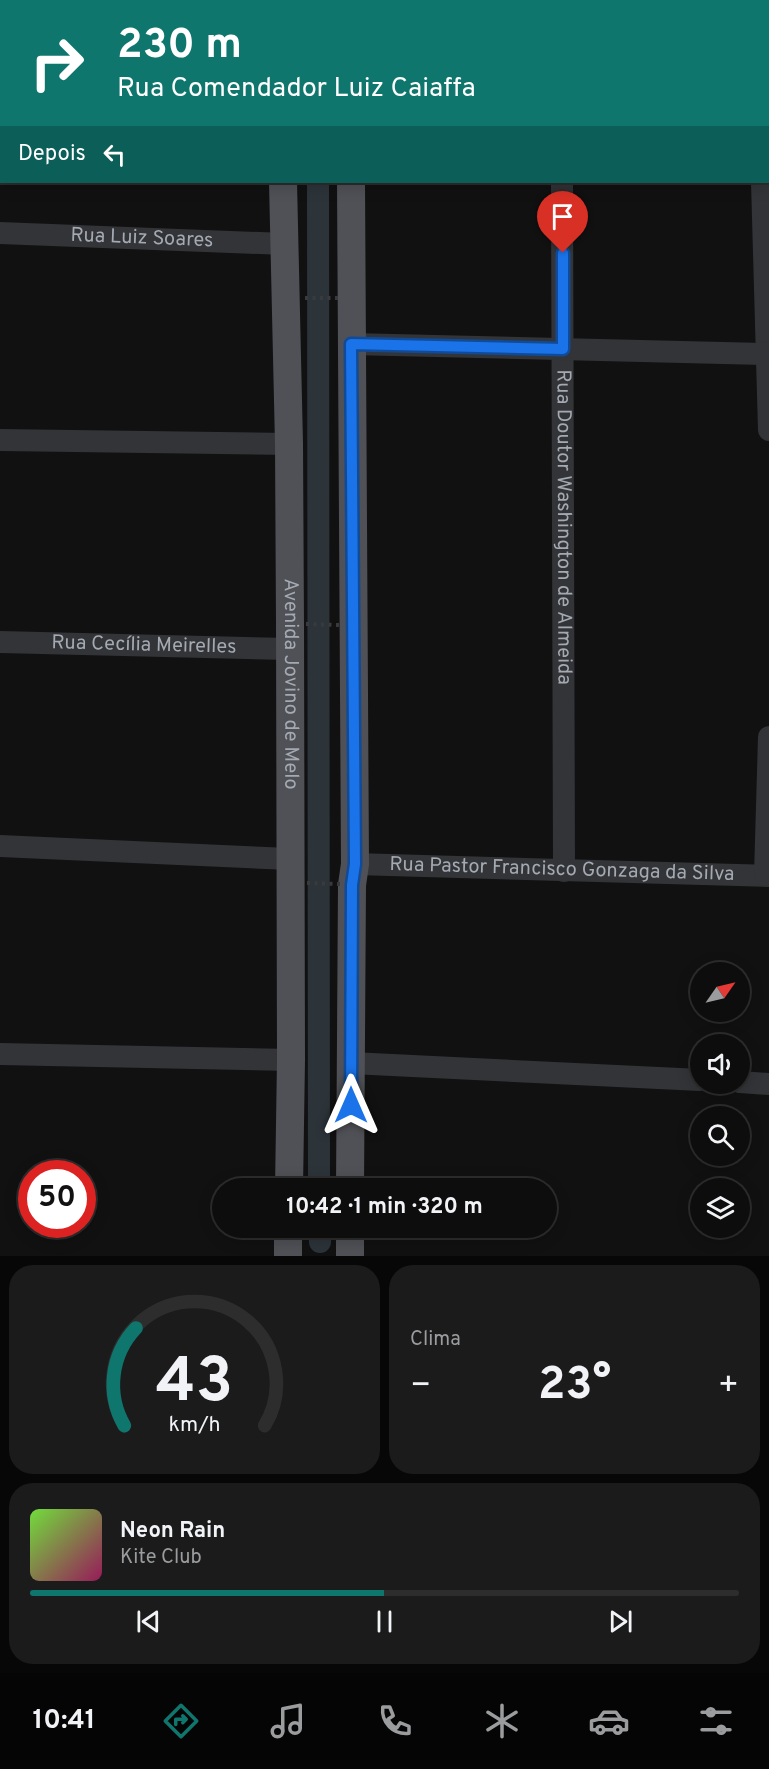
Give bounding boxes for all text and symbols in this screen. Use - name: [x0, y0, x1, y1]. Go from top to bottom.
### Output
- text: 230 m: [117, 20, 242, 73]
- icon: right: [18, 24, 96, 102]
- text: Rua Comendador Luiz Caiaffa: [117, 72, 476, 106]
- icon: left: [98, 138, 131, 171]
- text: Depois: [18, 141, 86, 168]
- pin: [537, 191, 588, 253]
- icon: arrive: [546, 200, 579, 233]
- street label: Rua Luiz Soares: [70, 223, 214, 254]
- street label: Rua Doutor Washington de Almeida: [550, 369, 576, 685]
- street label: Avenida Jovino de Melo: [277, 578, 303, 790]
- street label: Rua Cecília Meirelles: [51, 630, 237, 661]
- street label: Rua Pastor Francisco Gonzaga da Silva: [389, 852, 735, 888]
- north arrow: [690, 962, 750, 1022]
- map controls: [690, 962, 750, 1238]
- button: sound: [690, 1034, 750, 1094]
- position arrow: [319, 1073, 383, 1137]
- button: search: [690, 1106, 750, 1166]
- speed limit sign: 50: [18, 1160, 96, 1238]
- button: layers: [690, 1178, 750, 1238]
- text: 10:42 · 1 min · 320 m: [286, 1194, 483, 1221]
- text: Clima: [410, 1327, 461, 1353]
- text: 43: [156, 1345, 233, 1424]
- text: 23°: [538, 1358, 611, 1415]
- text: −: [410, 1366, 431, 1408]
- text: +: [718, 1366, 739, 1408]
- text: km/h: [168, 1413, 221, 1440]
- text: Neon Rain: [120, 1518, 225, 1545]
- text: Kite Club: [120, 1545, 202, 1571]
- icon: previous: [132, 1605, 165, 1638]
- icon: pause: [368, 1605, 401, 1638]
- icon: next: [604, 1605, 637, 1638]
- icon: directions: [160, 1700, 202, 1742]
- icon: music: [267, 1700, 309, 1742]
- icon: phone: [374, 1700, 416, 1742]
- icon: climate: [481, 1700, 523, 1742]
- icon: car: [588, 1700, 630, 1742]
- icon: filters: [695, 1700, 737, 1742]
- text: 10:41: [32, 1704, 96, 1738]

